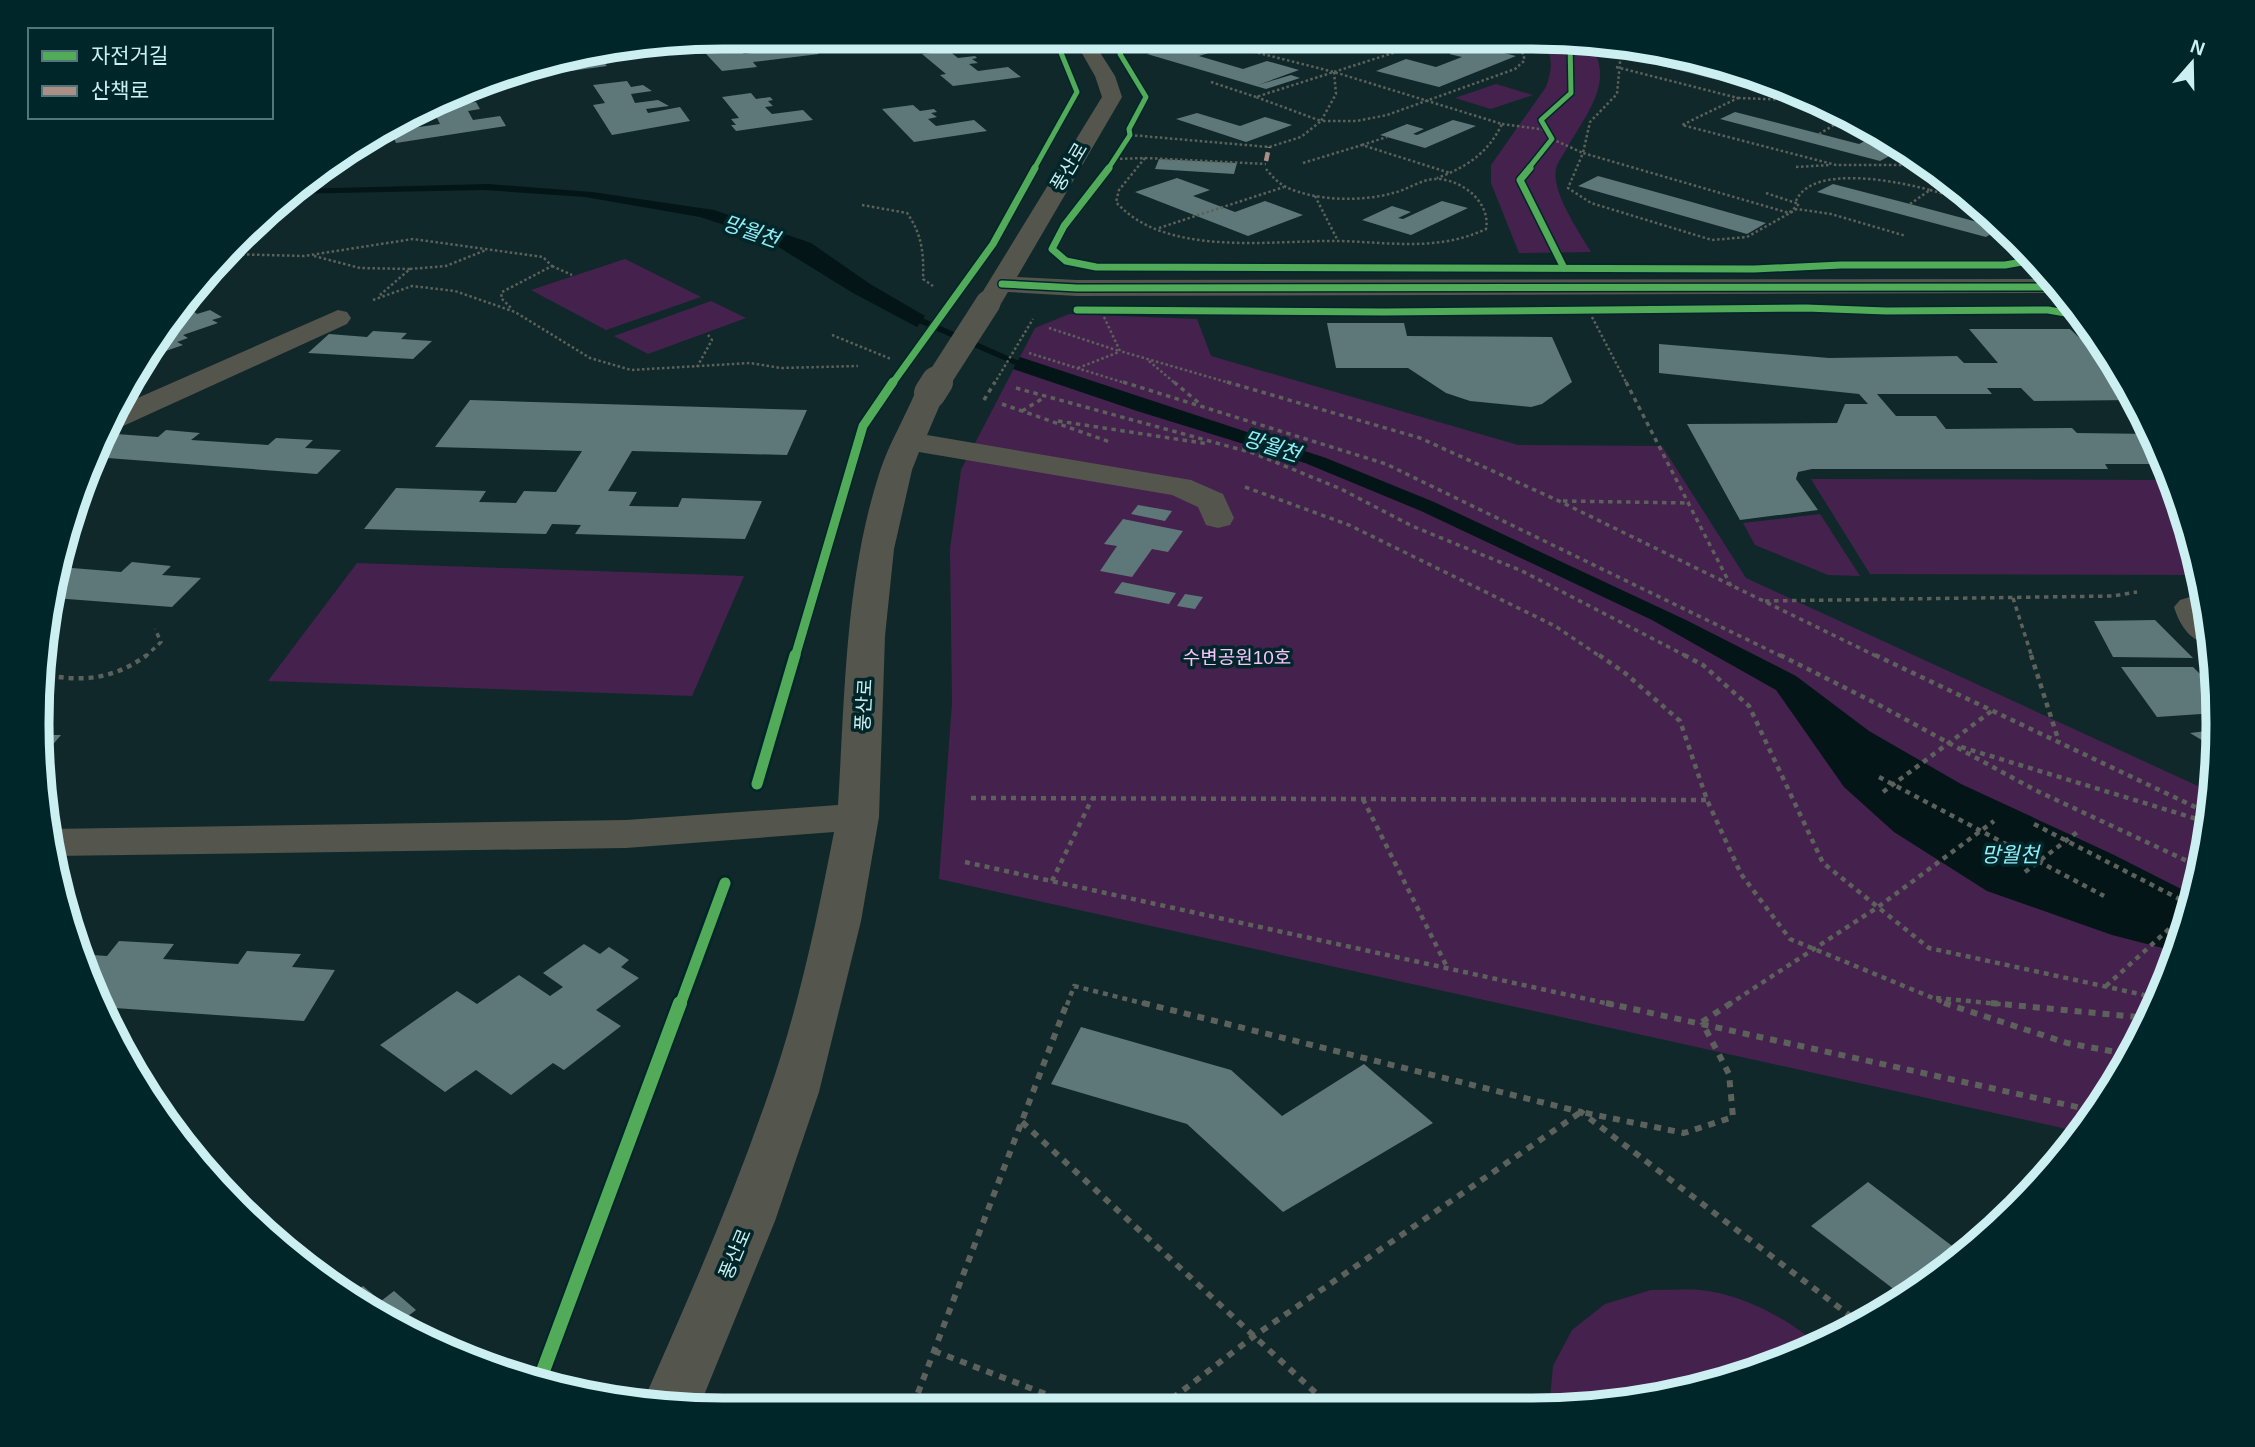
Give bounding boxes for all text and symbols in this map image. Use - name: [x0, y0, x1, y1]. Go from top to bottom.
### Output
- legend: [28, 28, 273, 119]
- north arrow: [2157, 28, 2227, 98]
- text: N: [2188, 35, 2208, 60]
- text: 자전거길: [91, 44, 168, 67]
- text: 산책로: [91, 79, 149, 102]
- street label: 풍산로: [1046, 139, 1092, 195]
- water label: 망월천: [720, 211, 785, 252]
- water label: 망월천: [1241, 426, 1306, 467]
- park label: 수변공원10호: [1183, 647, 1291, 668]
- street label: 풍산로: [852, 678, 876, 732]
- water label: 망월천: [1981, 843, 2042, 866]
- street label: 풍산로: [715, 1226, 755, 1282]

